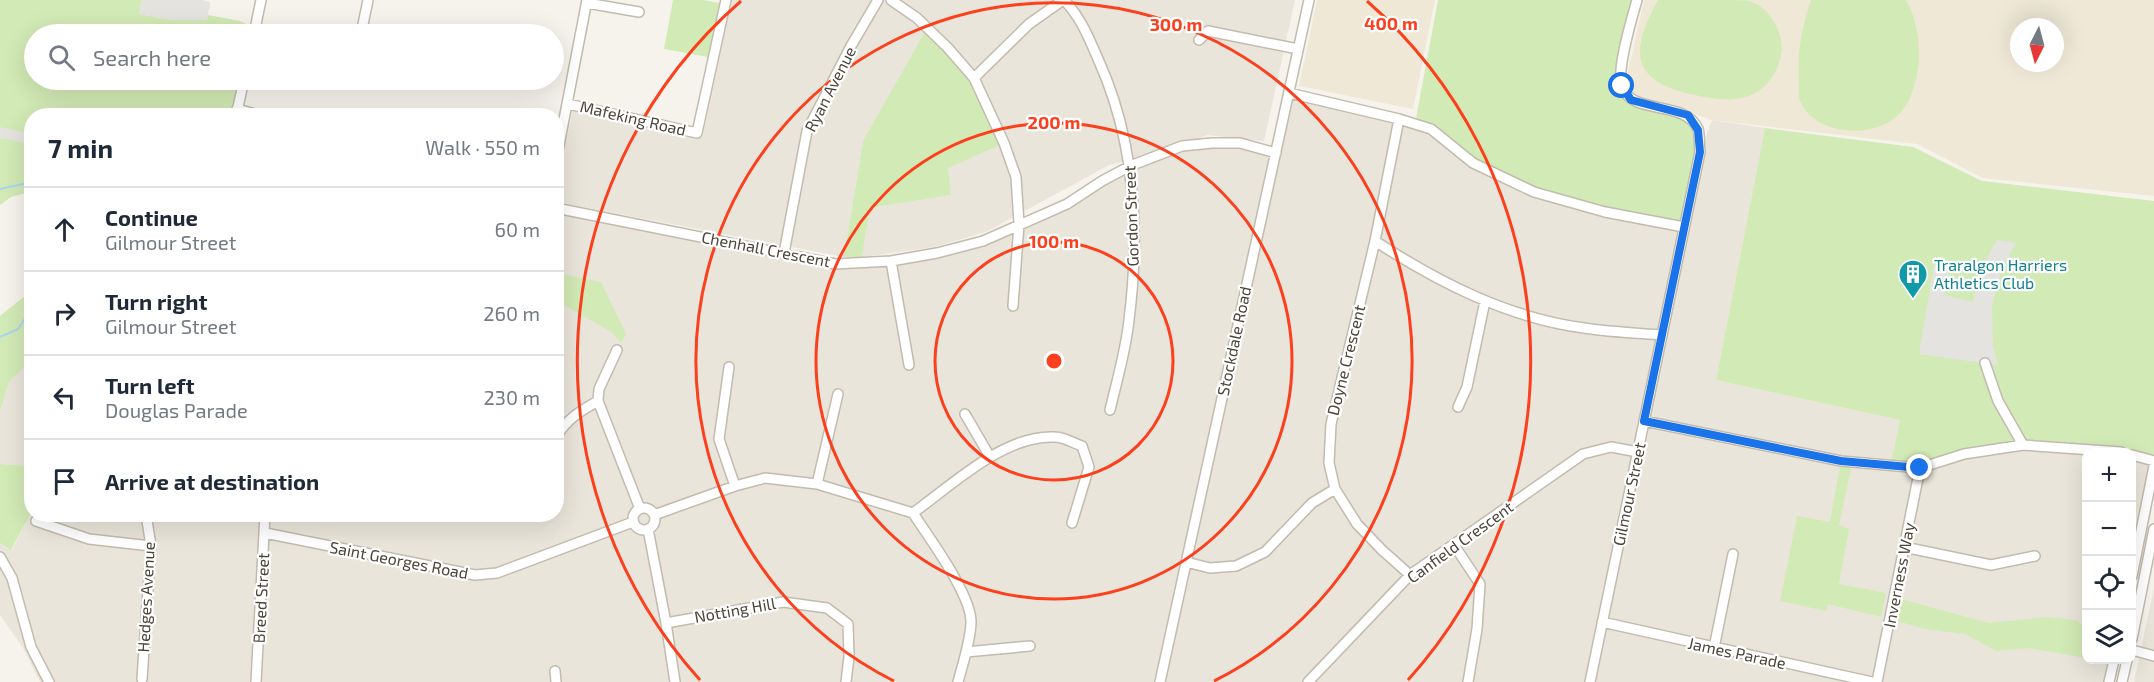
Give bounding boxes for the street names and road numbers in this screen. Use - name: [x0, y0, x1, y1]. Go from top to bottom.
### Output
- street label: Ryan Avenue: [800, 43, 859, 135]
- street label: Mafeking Road: [578, 96, 688, 139]
- street label: Gordon Street: [1119, 165, 1142, 267]
- street label: Chenhall Crescent: [700, 227, 832, 270]
- street label: Stockdale Road: [1213, 284, 1254, 397]
- street label: Doyne Crescent: [1323, 303, 1368, 417]
- street label: Gilmour Street: [1608, 441, 1649, 547]
- street label: Canfield Crescent: [1403, 497, 1517, 587]
- street label: Inverness Way: [1879, 520, 1918, 629]
- street label: Saint Georges Road: [328, 537, 470, 582]
- street label: Hedges Avenue: [133, 541, 158, 653]
- street label: Breed Street: [249, 552, 272, 644]
- street label: Notting Hill: [693, 593, 777, 626]
- street label: James Parade: [1686, 633, 1788, 672]

